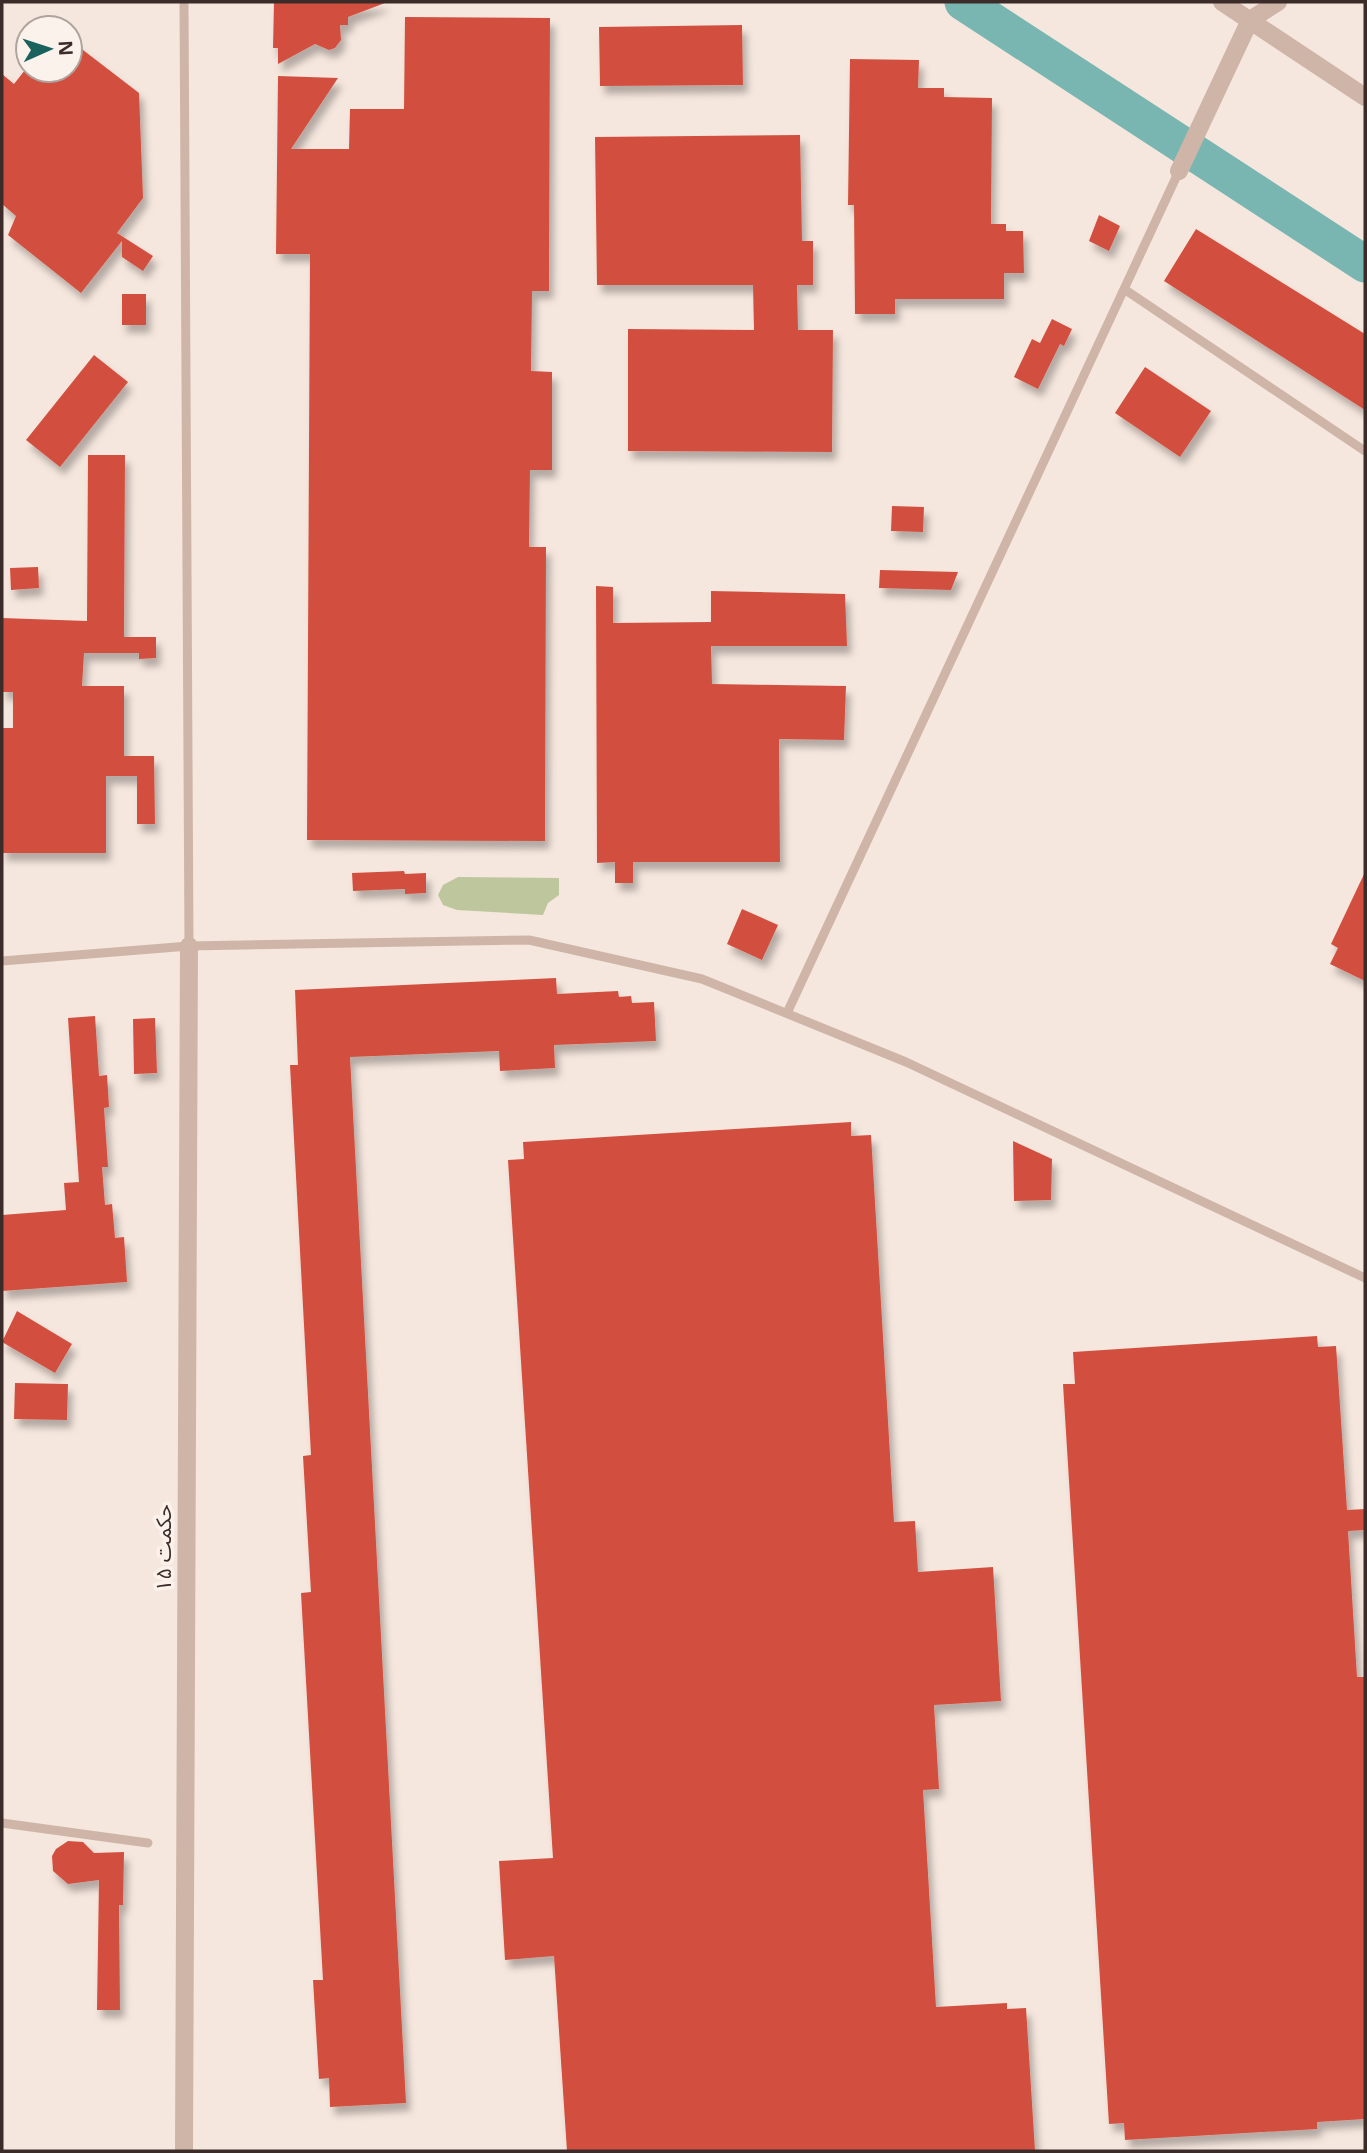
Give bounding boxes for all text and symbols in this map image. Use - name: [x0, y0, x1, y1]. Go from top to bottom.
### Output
- north arrow: [14, 14, 84, 84]
- text: N: [53, 40, 79, 57]
- street label: حکمت ۱۵: [149, 1504, 177, 1592]

